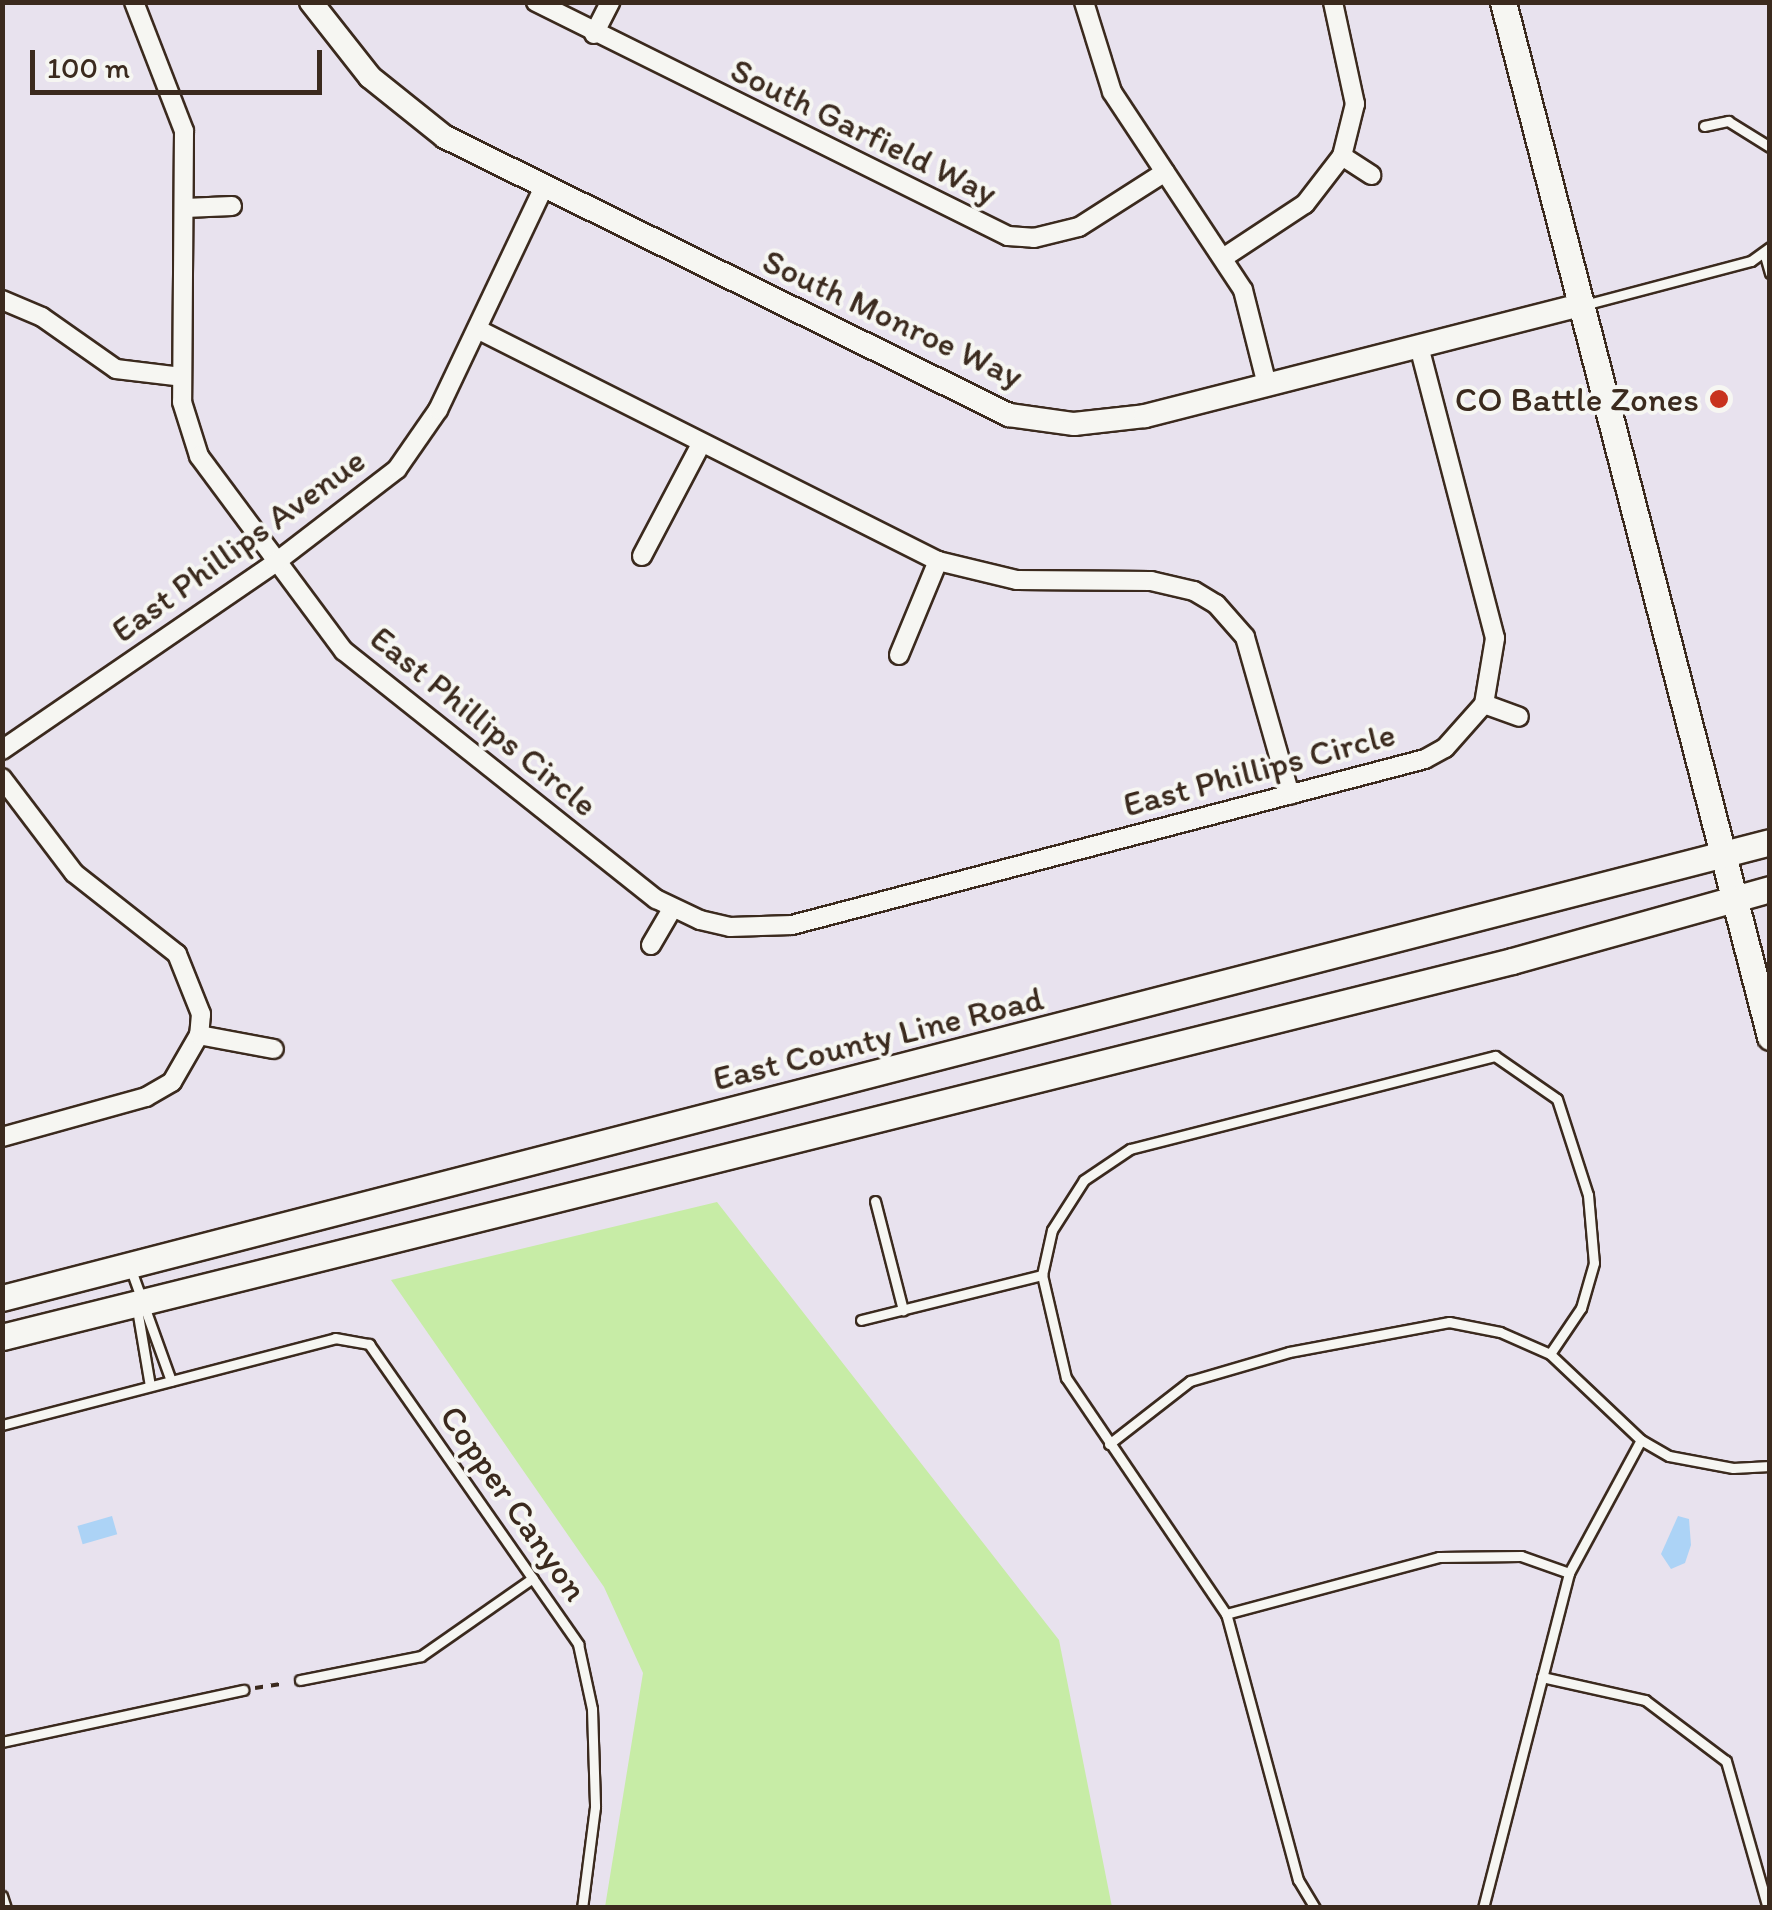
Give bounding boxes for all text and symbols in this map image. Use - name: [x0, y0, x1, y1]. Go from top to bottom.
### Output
- scale bar: [35, 30, 328, 92]
- street label: South Garfield Way: [724, 48, 1004, 214]
- text: 100 m: [47, 49, 130, 86]
- street label: South Monroe Way: [757, 240, 1029, 396]
- place label: CO Battle Zones: [1453, 378, 1699, 420]
- marker: CO Battle Zones: [1708, 388, 1730, 410]
- street label: East Phillips Avenue: [103, 439, 373, 651]
- street label: East Phillips Circle: [362, 616, 606, 826]
- street label: East Phillips Circle: [1118, 712, 1400, 826]
- street label: East County Line Road: [709, 977, 1047, 1099]
- street label: Copper Canyon: [431, 1397, 597, 1609]

